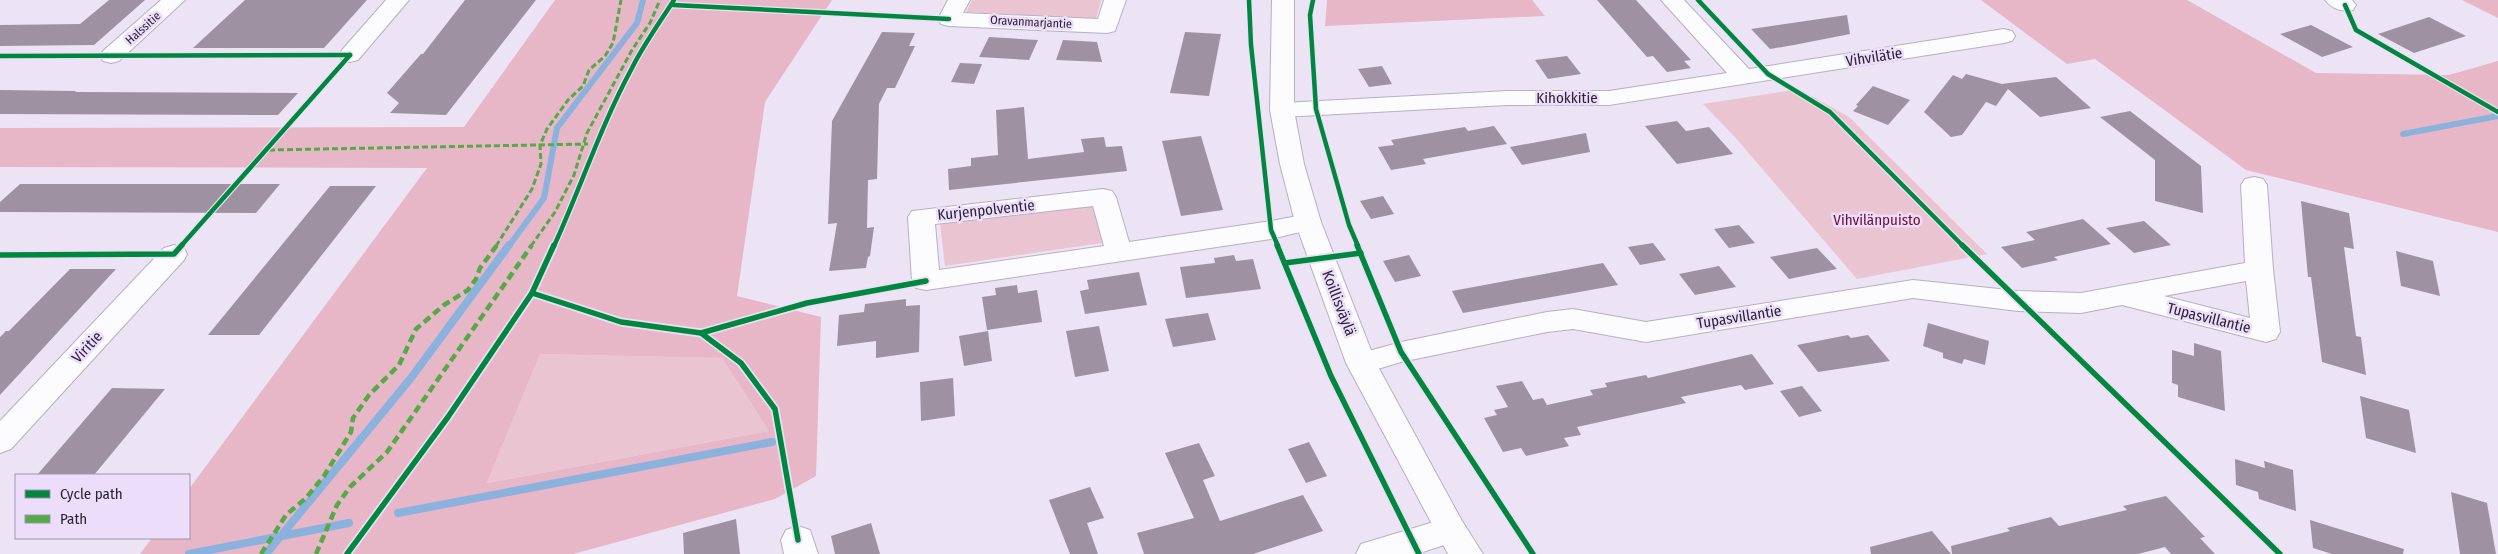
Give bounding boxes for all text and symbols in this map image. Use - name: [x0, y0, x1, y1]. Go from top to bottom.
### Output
- street label: Halssitie: [123, 9, 163, 47]
- street label: Oravanmarjantie: [990, 13, 1072, 31]
- street label: Vihvilätie: [1844, 44, 1904, 70]
- street label: Kihokkitie: [1536, 89, 1598, 107]
- street label: Kurjenpolventie: [937, 196, 1035, 224]
- park label: Vihvilänpuisto: [1833, 211, 1921, 229]
- street label: Koillisväylä: [1318, 268, 1360, 338]
- street label: Tupasvillantie: [2166, 299, 2252, 337]
- street label: Tupasvillantie: [1696, 301, 1782, 333]
- street label: Viritie: [68, 328, 106, 366]
- legend: [15, 474, 190, 539]
- text: Cycle path: [60, 485, 123, 503]
- text: Path: [60, 510, 87, 528]

